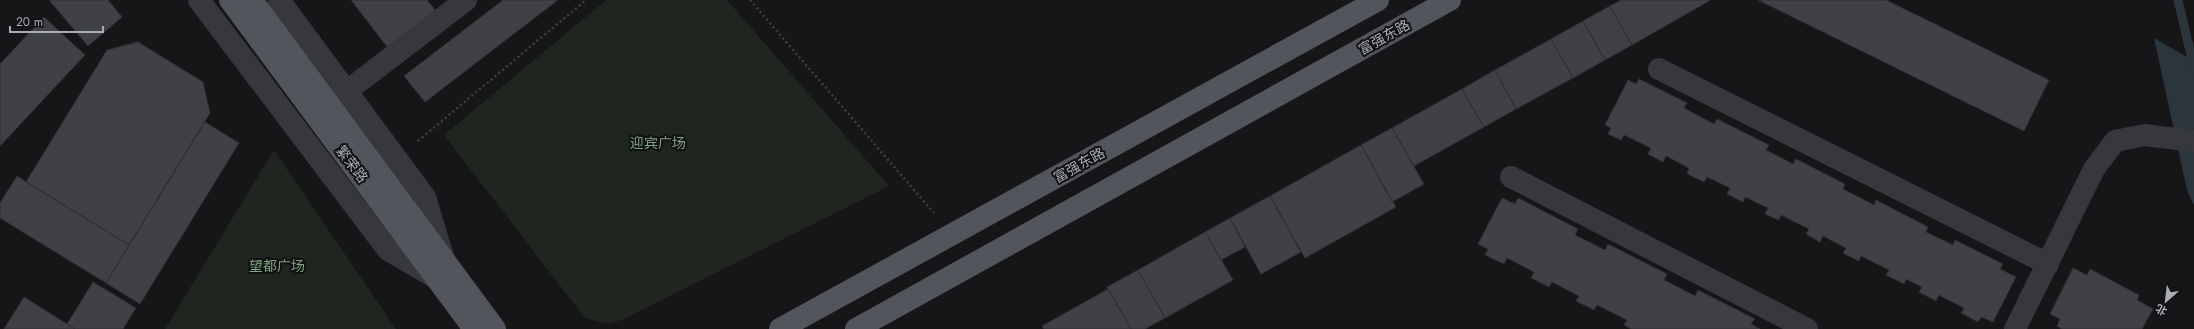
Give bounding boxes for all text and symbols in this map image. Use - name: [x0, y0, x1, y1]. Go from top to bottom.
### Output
- scale bar: [10, 8, 103, 34]
- text: 20 m: [16, 13, 43, 31]
- street label: 富强东路: [1355, 15, 1413, 59]
- park label: 迎宾广场: [630, 133, 686, 153]
- street label: 繁荣路: [331, 141, 373, 187]
- street label: 富强东路: [1050, 143, 1108, 187]
- park label: 望都广场: [249, 256, 305, 276]
- north arrow: [2146, 281, 2186, 321]
- text: 北: [2153, 300, 2170, 319]

